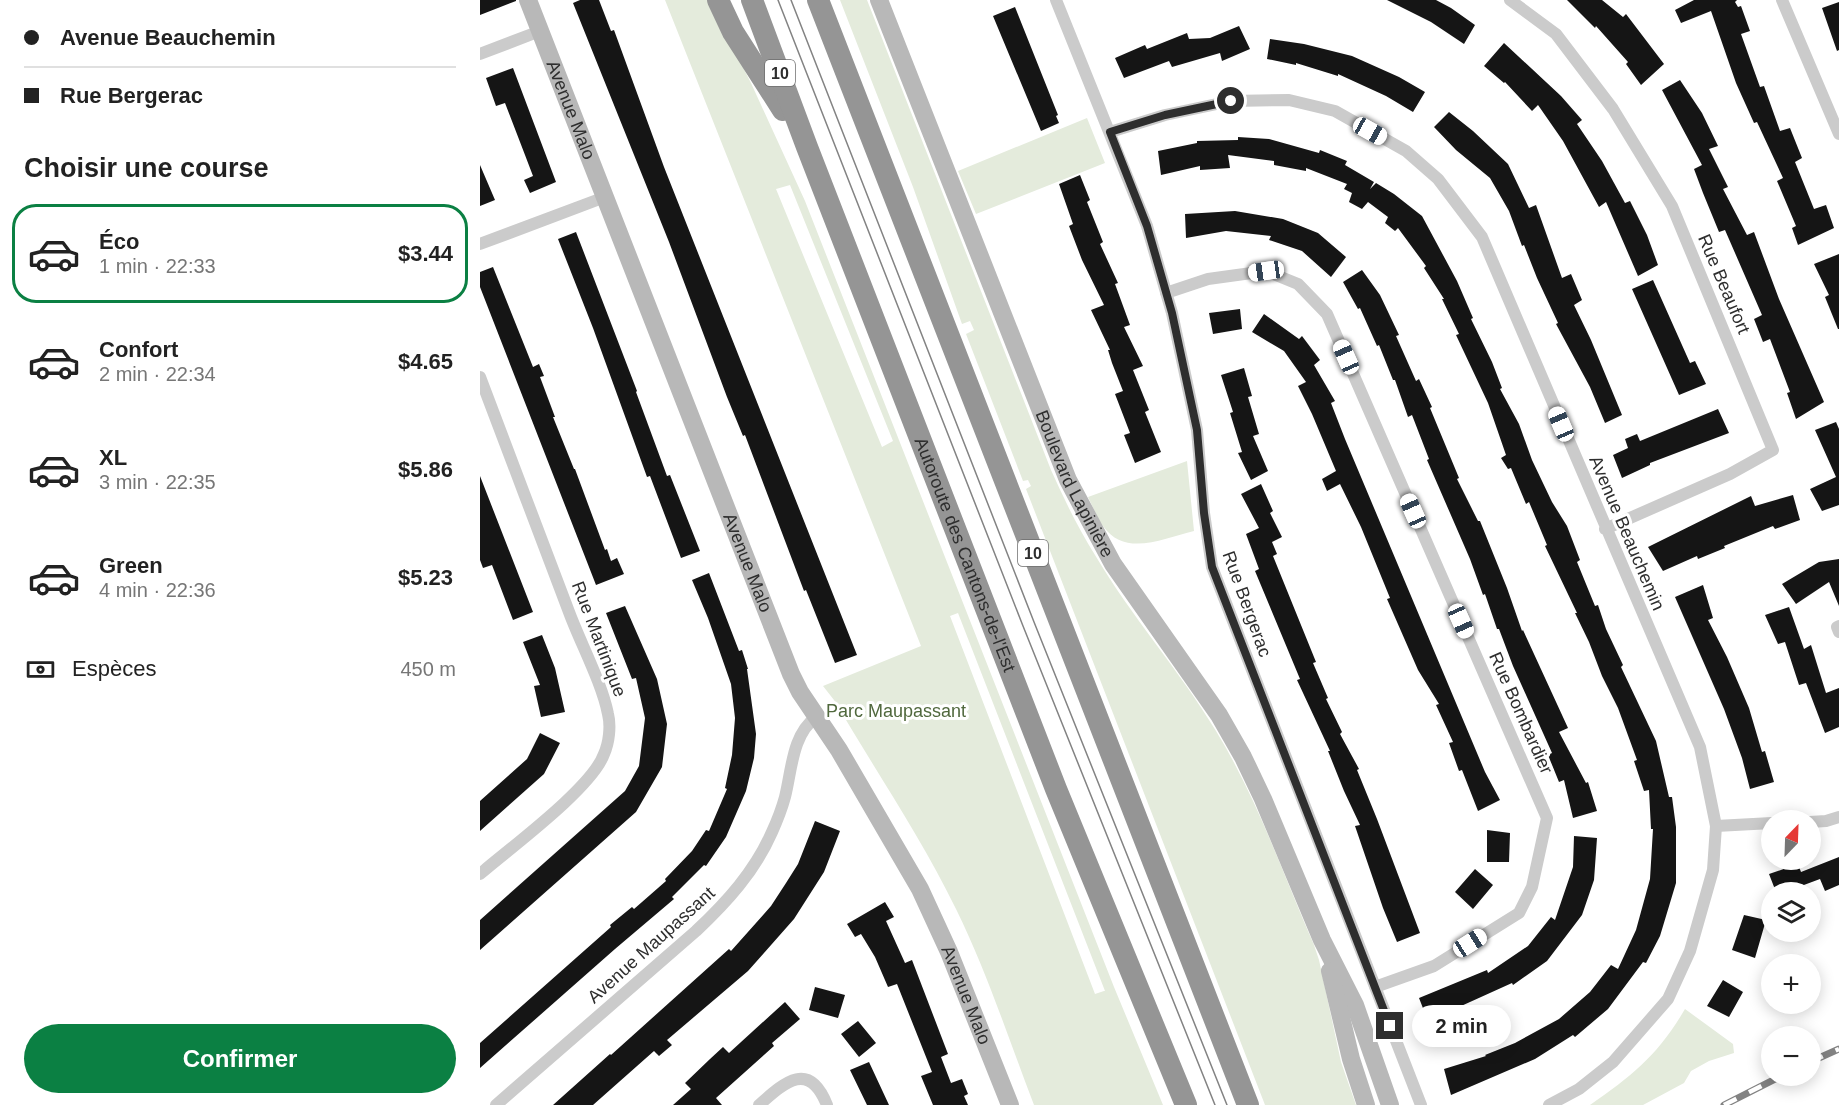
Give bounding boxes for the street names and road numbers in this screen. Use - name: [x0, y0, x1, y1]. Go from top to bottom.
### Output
- street label: Avenue Malo: [543, 57, 599, 162]
- road number: 10: [765, 60, 795, 86]
- street label: Rue Beaufort: [1694, 231, 1754, 337]
- street label: Boulevard Lapinière: [1032, 408, 1118, 561]
- street label: Autoroute des Cantons-de-l'Est: [911, 434, 1020, 675]
- street label: Avenue Beauchemin: [1585, 453, 1669, 613]
- street label: Avenue Malo: [719, 510, 776, 615]
- road number: 10: [1018, 540, 1048, 566]
- street label: Rue Bergerac: [1219, 548, 1275, 660]
- street label: Rue Martinique: [568, 578, 630, 700]
- street label: Rue Bombardier: [1485, 649, 1557, 777]
- street label: Avenue Maupassant: [583, 883, 719, 1007]
- street label: Avenue Malo: [937, 942, 995, 1047]

